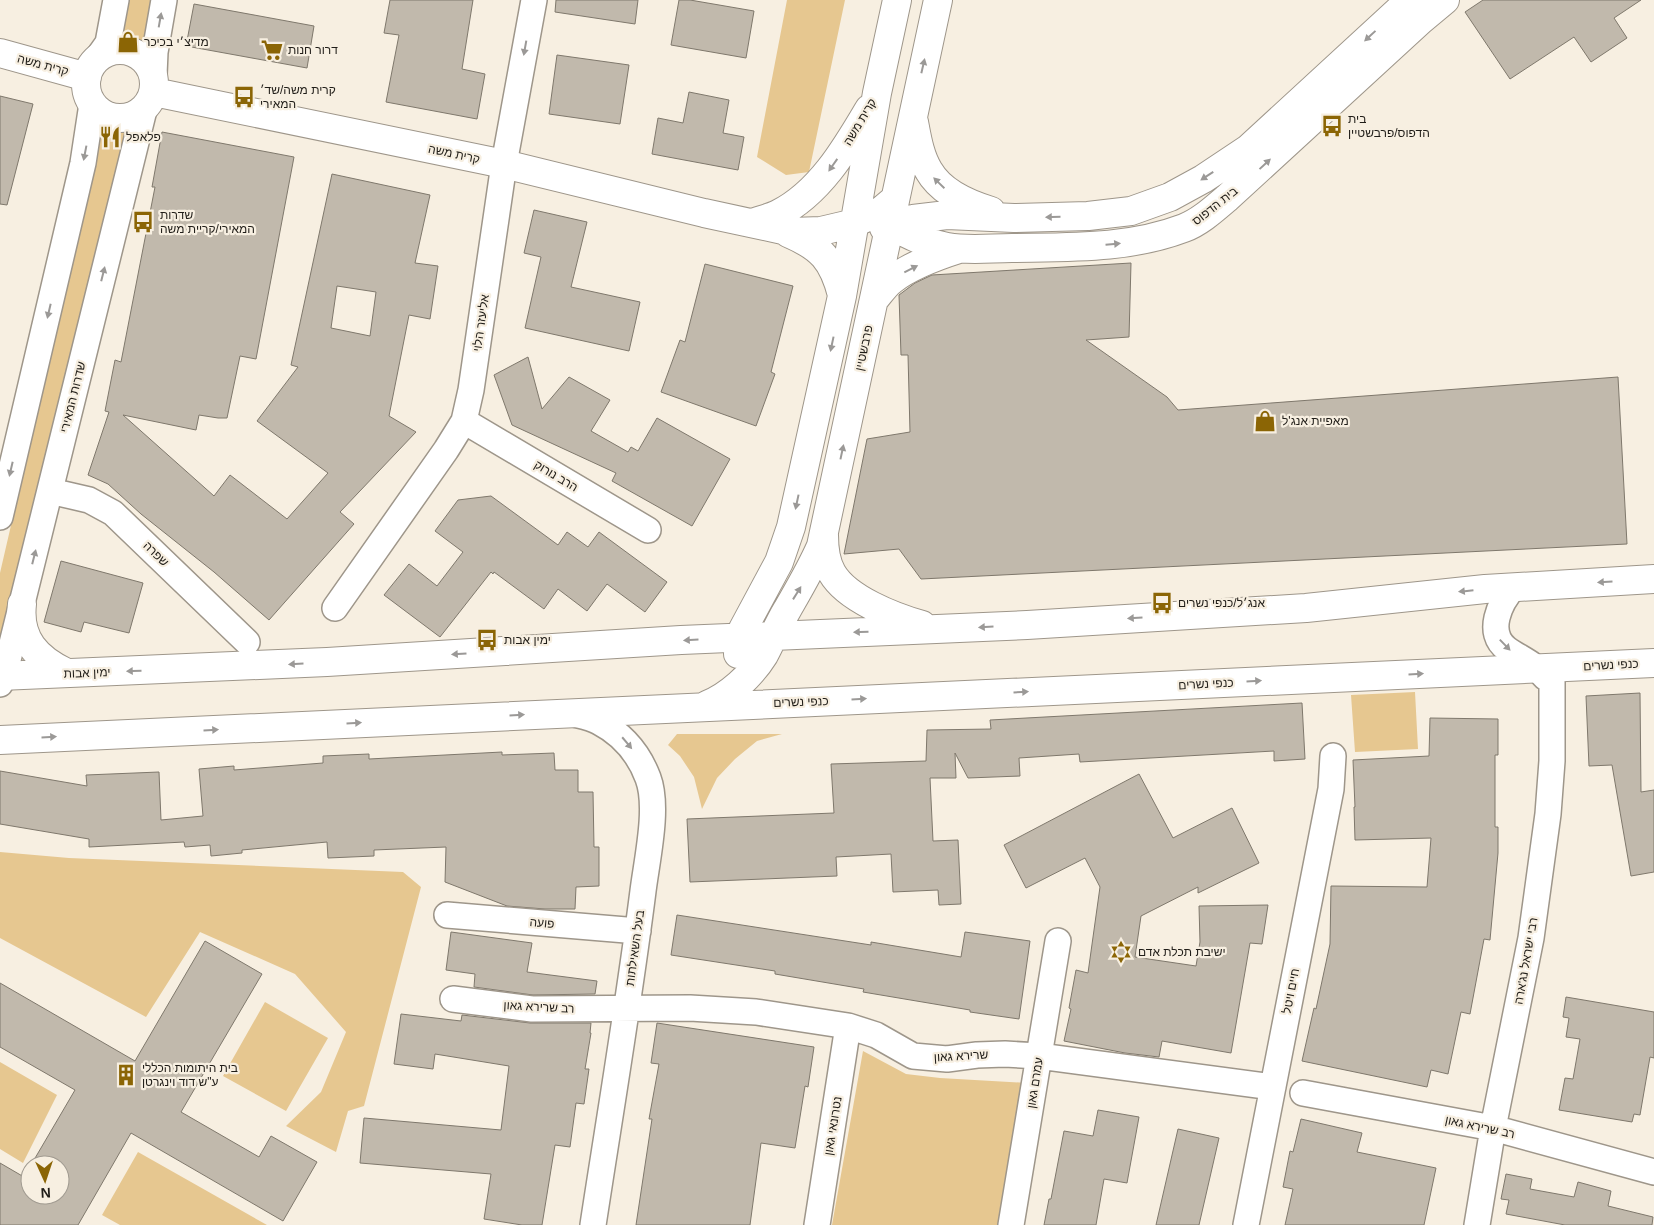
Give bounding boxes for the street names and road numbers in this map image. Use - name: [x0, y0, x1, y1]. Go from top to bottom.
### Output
- street label: קרית משה: [16, 51, 70, 79]
- street label: קרית משה: [840, 96, 880, 148]
- street label: קרית משה: [427, 142, 481, 166]
- street label: בית הדפוס: [1189, 184, 1241, 228]
- street label: אליעזר הלוי: [470, 293, 492, 352]
- street label: פרבשטיין: [852, 324, 876, 372]
- street label: שדרות המאירי: [57, 360, 89, 434]
- street label: הרב נורוק: [532, 457, 580, 495]
- street label: שפרה: [140, 539, 172, 570]
- street label: כנפי נשרים: [1583, 657, 1639, 673]
- street label: ימין אבות: [63, 665, 111, 681]
- street label: כנפי נשרים: [1178, 676, 1234, 692]
- street label: כנפי נשרים: [773, 694, 829, 710]
- street label: בעל השאילתות: [623, 909, 647, 987]
- street label: פועה: [529, 915, 555, 931]
- street label: רבי ישראל נג'ארה: [1511, 916, 1541, 1006]
- street label: חיים ויטל: [1280, 967, 1302, 1015]
- street label: רב שרירא גאון: [503, 998, 575, 1016]
- street label: שרירא גאון: [933, 1048, 989, 1064]
- street label: עמרם גאון: [1024, 1056, 1046, 1110]
- street label: נטרונאי גאון: [821, 1096, 845, 1156]
- street label: רב שרירא גאון: [1444, 1113, 1516, 1141]

